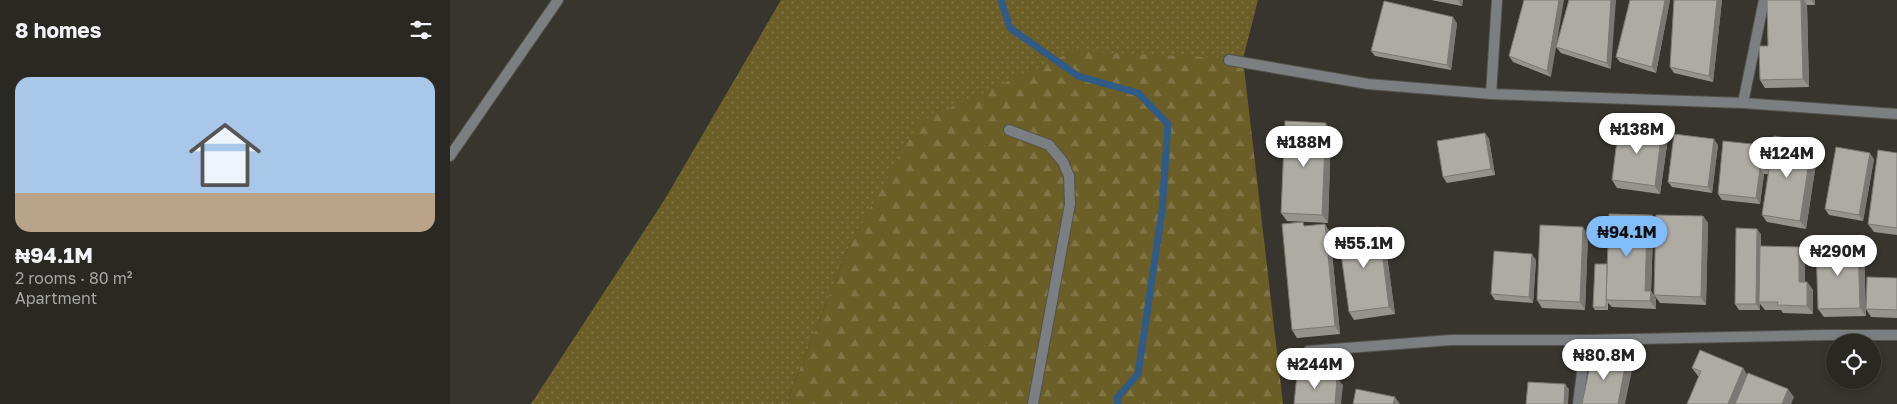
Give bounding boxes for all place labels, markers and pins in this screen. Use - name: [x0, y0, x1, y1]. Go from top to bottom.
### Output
- pin: ₦138M: [1602, 112, 1672, 155]
- pin: ₦188M: [1269, 126, 1339, 168]
- pin: ₦124M: [1752, 136, 1822, 179]
- pin: ₦94.1M: [1586, 216, 1668, 258]
- pin: ₦55.1M: [1323, 226, 1405, 269]
- pin: ₦290M: [1803, 234, 1873, 277]
- pin: ₦80.8M: [1563, 338, 1645, 381]
- pin: ₦244M: [1280, 348, 1350, 390]

